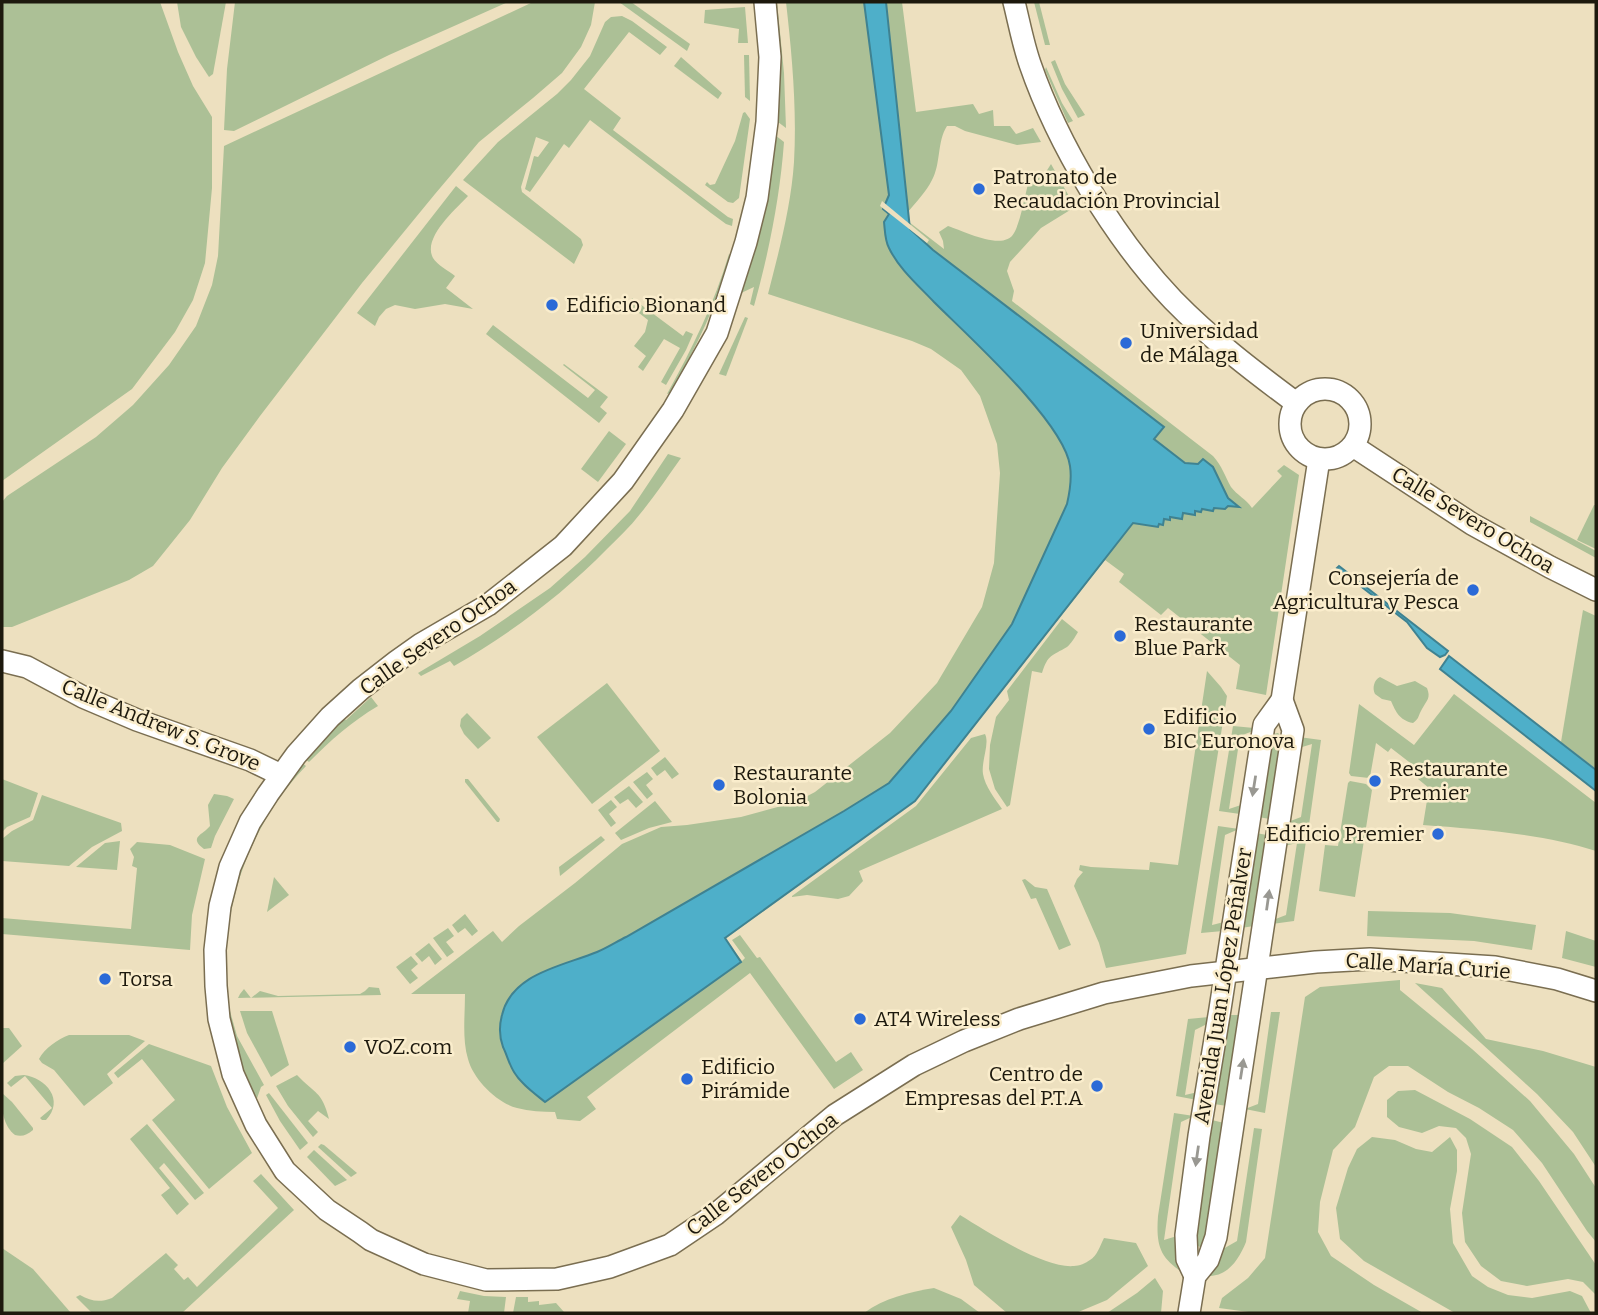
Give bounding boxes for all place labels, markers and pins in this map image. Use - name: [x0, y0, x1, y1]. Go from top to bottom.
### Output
- place label: Patronato de Recaudación Provincial: [993, 164, 1220, 214]
- marker: Patronato de Recaudación Provincial: [971, 181, 987, 197]
- place label: Edificio Bionand: [566, 292, 726, 318]
- marker: Edificio Bionand: [544, 297, 560, 313]
- place label: Universidad de Málaga: [1140, 318, 1258, 368]
- marker: Universidad de Málaga: [1118, 335, 1134, 351]
- place label: Consejería de Agricultura y Pesca: [1273, 565, 1460, 615]
- marker: Consejería de Agricultura y Pesca: [1465, 582, 1481, 598]
- place label: Restaurante Blue Park: [1134, 611, 1253, 661]
- marker: Restaurante Blue Park: [1112, 628, 1128, 644]
- place label: Edificio BIC Euronova: [1163, 704, 1295, 754]
- marker: Edificio BIC Euronova: [1141, 721, 1157, 737]
- place label: Restaurante Premier: [1389, 756, 1508, 806]
- place label: Restaurante Bolonia: [733, 760, 852, 810]
- marker: Restaurante Premier: [1367, 773, 1383, 789]
- marker: Restaurante Bolonia: [711, 777, 727, 793]
- place label: Edificio Premier: [1266, 821, 1424, 847]
- marker: Edificio Premier: [1430, 826, 1446, 842]
- place label: Torsa: [119, 966, 173, 992]
- marker: Torsa: [97, 971, 113, 987]
- place label: AT4 Wireless: [874, 1006, 1001, 1032]
- marker: AT4 Wireless: [852, 1011, 868, 1027]
- place label: VOZ.com: [364, 1034, 452, 1060]
- marker: VOZ.com: [342, 1039, 358, 1055]
- place label: Edificio Pirámide: [701, 1054, 790, 1104]
- place label: Centro de Empresas del P.T.A: [904, 1061, 1083, 1111]
- marker: Edificio Pirámide: [679, 1071, 695, 1087]
- marker: Centro de Empresas del P.T.A: [1089, 1078, 1105, 1094]

